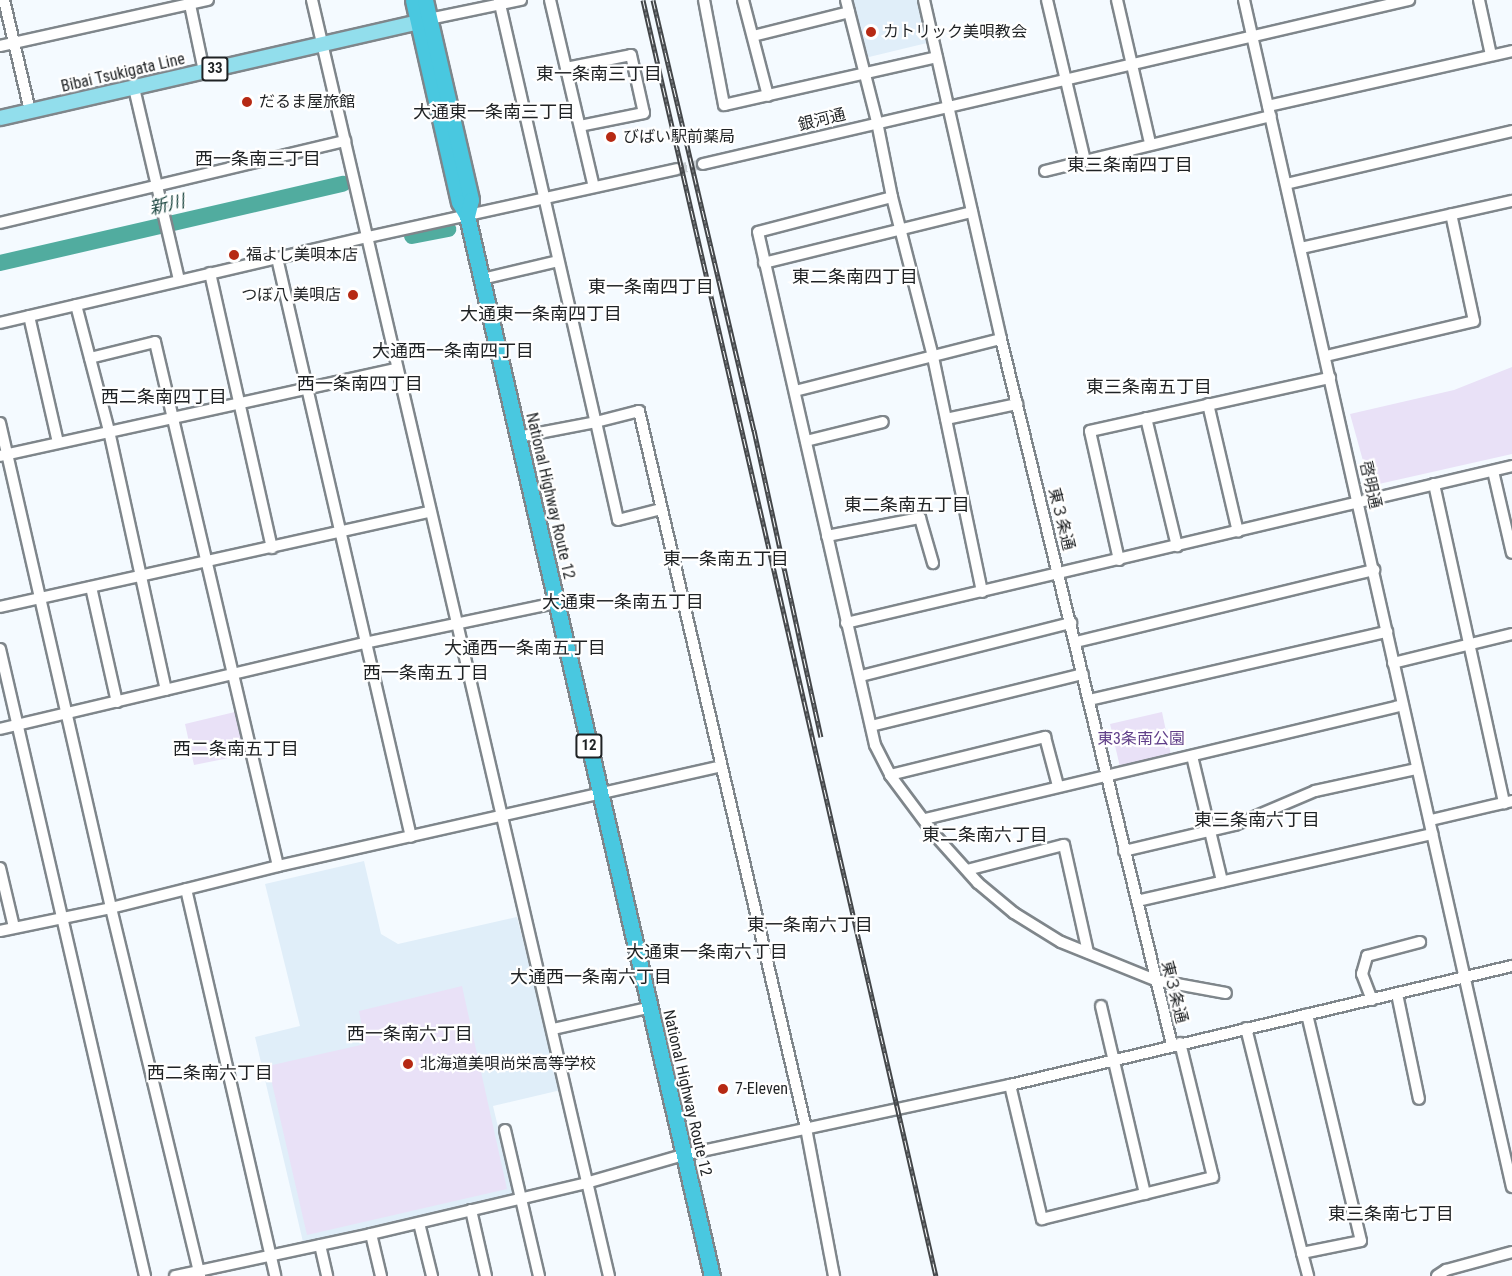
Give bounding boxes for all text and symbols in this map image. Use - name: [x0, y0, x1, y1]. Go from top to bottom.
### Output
- place label: カトリック美唄教会: [883, 22, 1027, 42]
- marker: カトリック美唄教会: [864, 25, 878, 39]
- street label: Bibai Tsukigata Line: [59, 49, 187, 97]
- road number: 33: [200, 57, 230, 81]
- district label: 東一条南三丁目: [536, 63, 662, 85]
- place label: だるま屋旅館: [259, 92, 355, 112]
- marker: だるま屋旅館: [240, 95, 254, 109]
- district label: 大通東一条南三丁目: [413, 101, 575, 123]
- street label: 銀河通: [796, 105, 848, 135]
- place label: びばい駅前薬局: [623, 127, 735, 147]
- marker: びばい駅前薬局: [604, 130, 618, 144]
- district label: 西一条南三丁目: [195, 148, 321, 170]
- district label: 東三条南四丁目: [1067, 154, 1193, 176]
- water label: 新川: [147, 190, 187, 220]
- place label: 福よし美唄本店: [246, 245, 358, 265]
- marker: 福よし美唄本店: [227, 248, 241, 262]
- district label: 東二条南四丁目: [792, 266, 918, 288]
- district label: 東一条南四丁目: [588, 276, 714, 298]
- place label: つぼ八 美唄店: [241, 285, 341, 305]
- marker: つぼ八 美唄店: [346, 288, 360, 302]
- district label: 大通東一条南四丁目: [460, 303, 622, 325]
- district label: 大通西一条南四丁目: [372, 340, 534, 362]
- district label: 西一条南四丁目: [297, 373, 423, 395]
- district label: 東三条南五丁目: [1086, 376, 1212, 398]
- district label: 西二条南四丁目: [101, 386, 227, 408]
- street label: National Highway Route 12: [521, 411, 579, 581]
- street label: 啓明通: [1355, 459, 1385, 511]
- street label: 東３条通: [1044, 486, 1078, 552]
- district label: 東二条南五丁目: [844, 494, 970, 516]
- district label: 東一条南五丁目: [663, 548, 789, 570]
- district label: 大通東一条南五丁目: [542, 591, 704, 613]
- district label: 大通西一条南五丁目: [444, 637, 606, 659]
- district label: 西一条南五丁目: [363, 662, 489, 684]
- park label: 東3条南公園: [1097, 729, 1185, 749]
- road number: 12: [574, 734, 604, 758]
- district label: 西二条南五丁目: [173, 738, 299, 760]
- district label: 東三条南六丁目: [1194, 809, 1320, 831]
- district label: 東二条南六丁目: [922, 824, 1048, 846]
- district label: 東一条南六丁目: [747, 914, 873, 936]
- district label: 大通東一条南六丁目: [626, 941, 788, 963]
- street label: 東３条通: [1157, 959, 1191, 1025]
- district label: 大通西一条南六丁目: [510, 966, 672, 988]
- street label: National Highway Route 12: [658, 1008, 716, 1178]
- district label: 西一条南六丁目: [347, 1023, 473, 1045]
- place label: 北海道美唄尚栄高等学校: [420, 1054, 596, 1074]
- marker: 北海道美唄尚栄高等学校: [401, 1057, 415, 1071]
- district label: 西二条南六丁目: [147, 1062, 273, 1084]
- place label: 7-Eleven: [735, 1079, 788, 1099]
- marker: 7-Eleven: [716, 1082, 730, 1096]
- district label: 東三条南七丁目: [1328, 1203, 1454, 1225]

